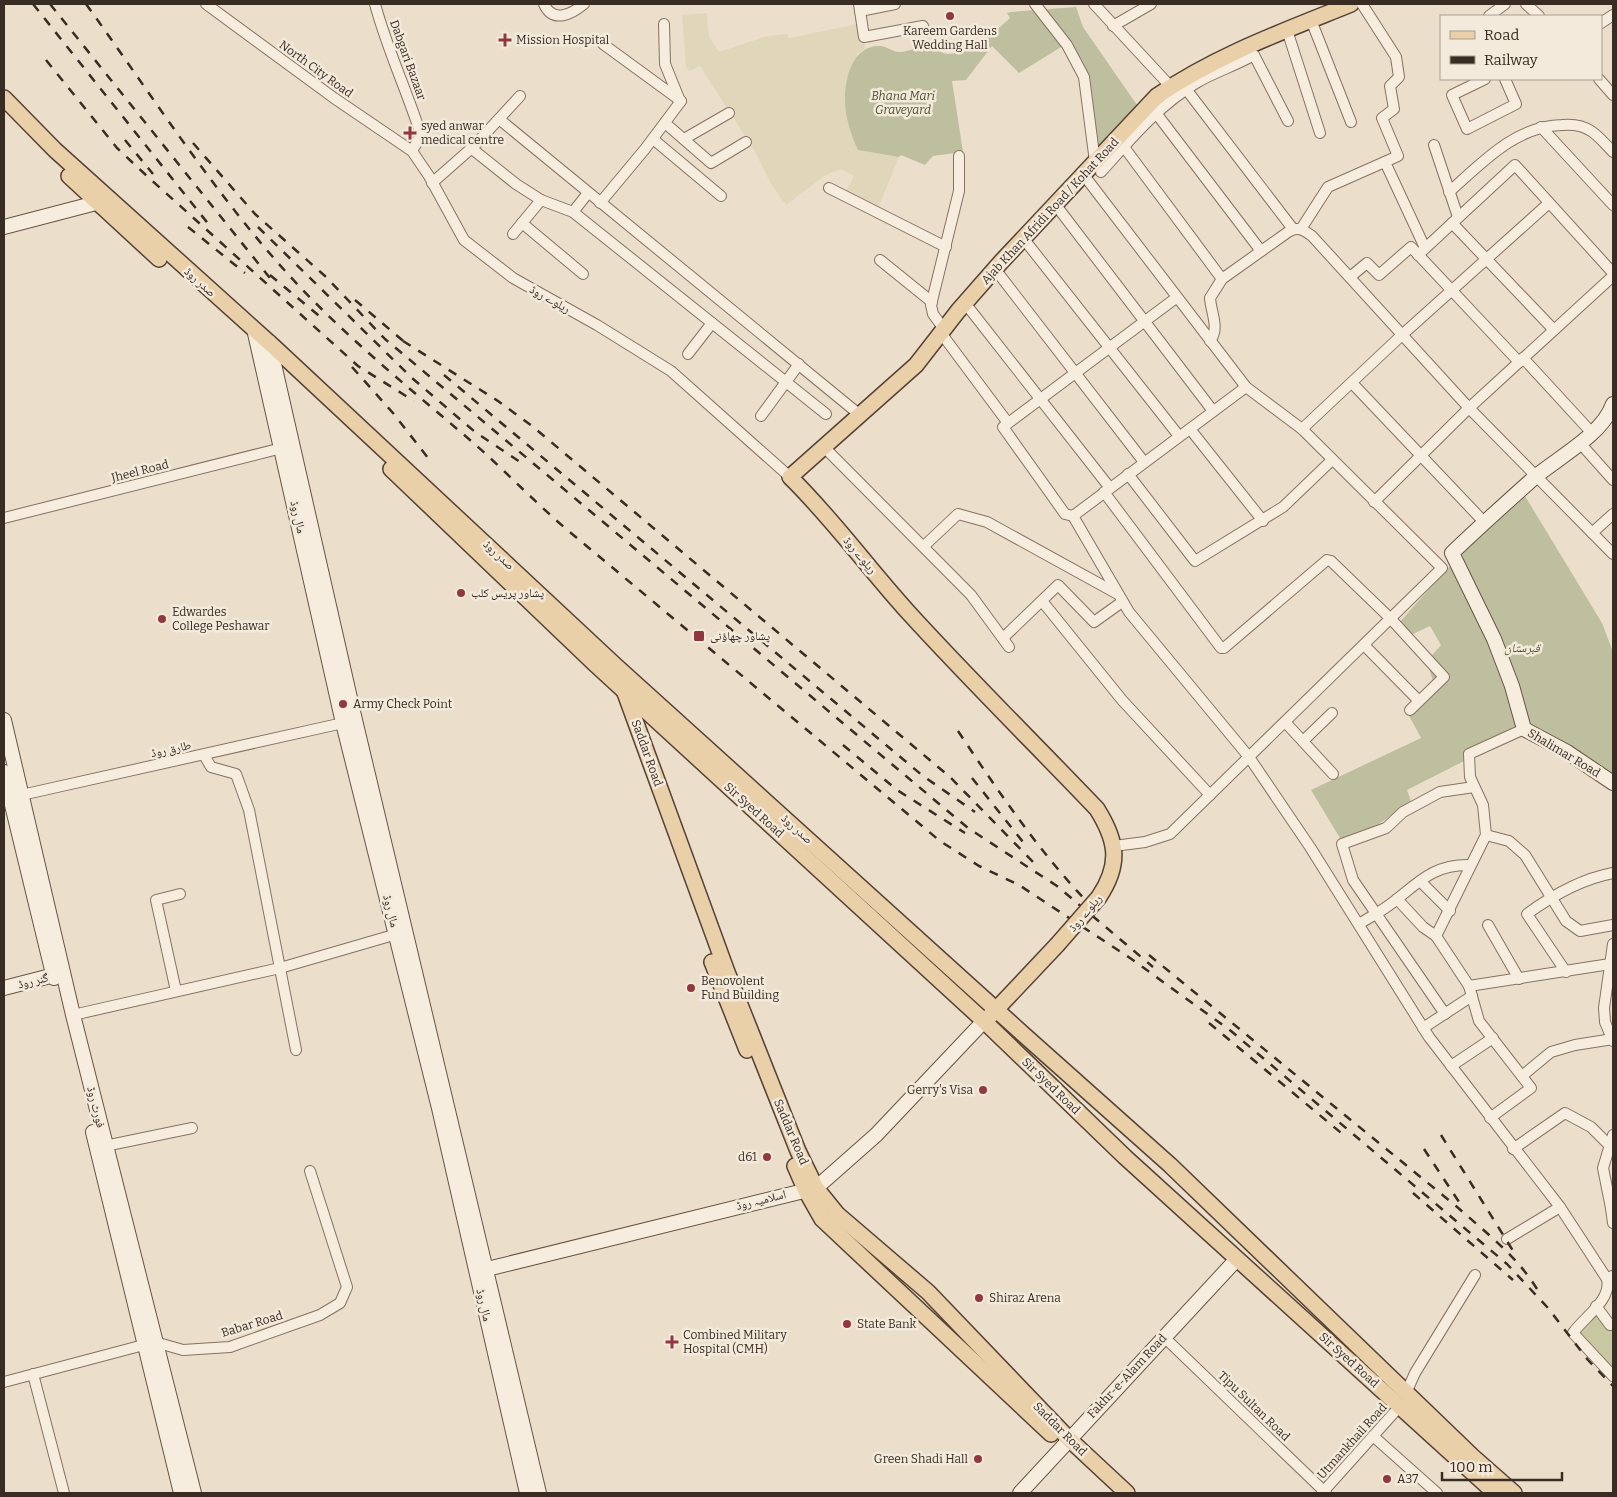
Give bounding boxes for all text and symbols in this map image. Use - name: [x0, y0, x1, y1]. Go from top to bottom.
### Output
- marker: Kareem Gardens Wedding Hall: [944, 10, 956, 22]
- legend: [1440, 15, 1602, 80]
- street label: Dabgari Bazaar: [387, 18, 429, 103]
- place label: Kareem Gardens Wedding Hall: [903, 24, 997, 52]
- text: Road: [1484, 26, 1519, 44]
- marker: Mission Hospital: [498, 33, 512, 47]
- place label: Mission Hospital: [516, 33, 610, 47]
- street label: North City Road: [276, 38, 356, 100]
- text: Railway: [1484, 51, 1538, 69]
- park label: Bhana Mari Graveyard: [871, 89, 935, 117]
- place label: syed anwar medical centre: [421, 119, 504, 147]
- marker: syed anwar medical centre: [403, 126, 417, 140]
- street label: Ajab Khan Afridi Road / Kohat Road: [978, 135, 1122, 287]
- street label: صدر روڈ: [181, 264, 219, 300]
- street label: ریلوے روڈ: [527, 282, 573, 316]
- street label: Jheel Road: [109, 457, 170, 485]
- street label: مال روڈ: [287, 499, 309, 535]
- street label: ریلوے روڈ: [840, 534, 880, 577]
- street label: صدر روڈ: [481, 537, 517, 573]
- place label: پشاور پریس کلب: [471, 586, 545, 600]
- marker: پشاور پریس کلب: [455, 587, 467, 599]
- place label: Edwardes College Peshawar: [172, 605, 270, 633]
- marker: Edwardes College Peshawar: [156, 613, 168, 625]
- marker: پشاور چھاؤنی: [692, 629, 706, 643]
- place label: پشاور چھاؤنی: [710, 629, 771, 643]
- park label: قبرستان: [1504, 641, 1541, 656]
- place label: Army Check Point: [353, 697, 453, 711]
- marker: Army Check Point: [337, 698, 349, 710]
- street label: Saddar Road: [628, 718, 666, 788]
- street label: Shalimar Road: [1525, 726, 1603, 780]
- street label: طارق روڈ: [150, 738, 193, 760]
- street label: Sir Syed Road: [721, 780, 787, 840]
- street label: صدر روڈ: [778, 811, 816, 847]
- street label: ریلوے روڈ: [1065, 891, 1105, 935]
- street label: مال روڈ: [380, 893, 402, 929]
- street label: گنر روڈ: [16, 970, 50, 992]
- place label: Benovolent Fund Building: [701, 974, 779, 1002]
- marker: Benovolent Fund Building: [685, 982, 697, 994]
- street label: Sir Syed Road: [1019, 1055, 1083, 1117]
- place label: Gerry's Visa: [907, 1083, 973, 1097]
- marker: Gerry's Visa: [977, 1084, 989, 1096]
- street label: فورٹ روڈ: [84, 1085, 108, 1129]
- street label: Saddar Road: [771, 1097, 811, 1167]
- place label: d61: [738, 1150, 757, 1164]
- marker: d61: [761, 1151, 773, 1163]
- street label: اسلامیہ روڈ: [735, 1187, 788, 1213]
- street label: مال روڈ: [473, 1287, 495, 1323]
- place label: Shiraz Arena: [989, 1291, 1061, 1305]
- marker: Shiraz Arena: [973, 1292, 985, 1304]
- street label: Babar Road: [220, 1308, 284, 1340]
- place label: State Bank: [857, 1317, 917, 1331]
- marker: State Bank: [841, 1318, 853, 1330]
- place label: Combined Military Hospital (CMH): [683, 1328, 788, 1356]
- street label: Sir Syed Road: [1316, 1330, 1382, 1390]
- street label: Fakhr-e-Alam Road: [1084, 1331, 1170, 1421]
- marker: Combined Military Hospital (CMH): [665, 1335, 679, 1349]
- street label: Tipu Sultan Road: [1215, 1368, 1293, 1444]
- street label: Saddar Road: [1030, 1399, 1090, 1459]
- street label: Utmankhail Road: [1314, 1400, 1390, 1482]
- scale bar: [1442, 1450, 1562, 1482]
- place label: Green Shadi Hall: [874, 1452, 969, 1466]
- marker: Green Shadi Hall: [972, 1453, 984, 1465]
- text: 100 m: [1450, 1458, 1493, 1476]
- place label: A37: [1397, 1472, 1418, 1486]
- marker: A37: [1381, 1473, 1393, 1485]

